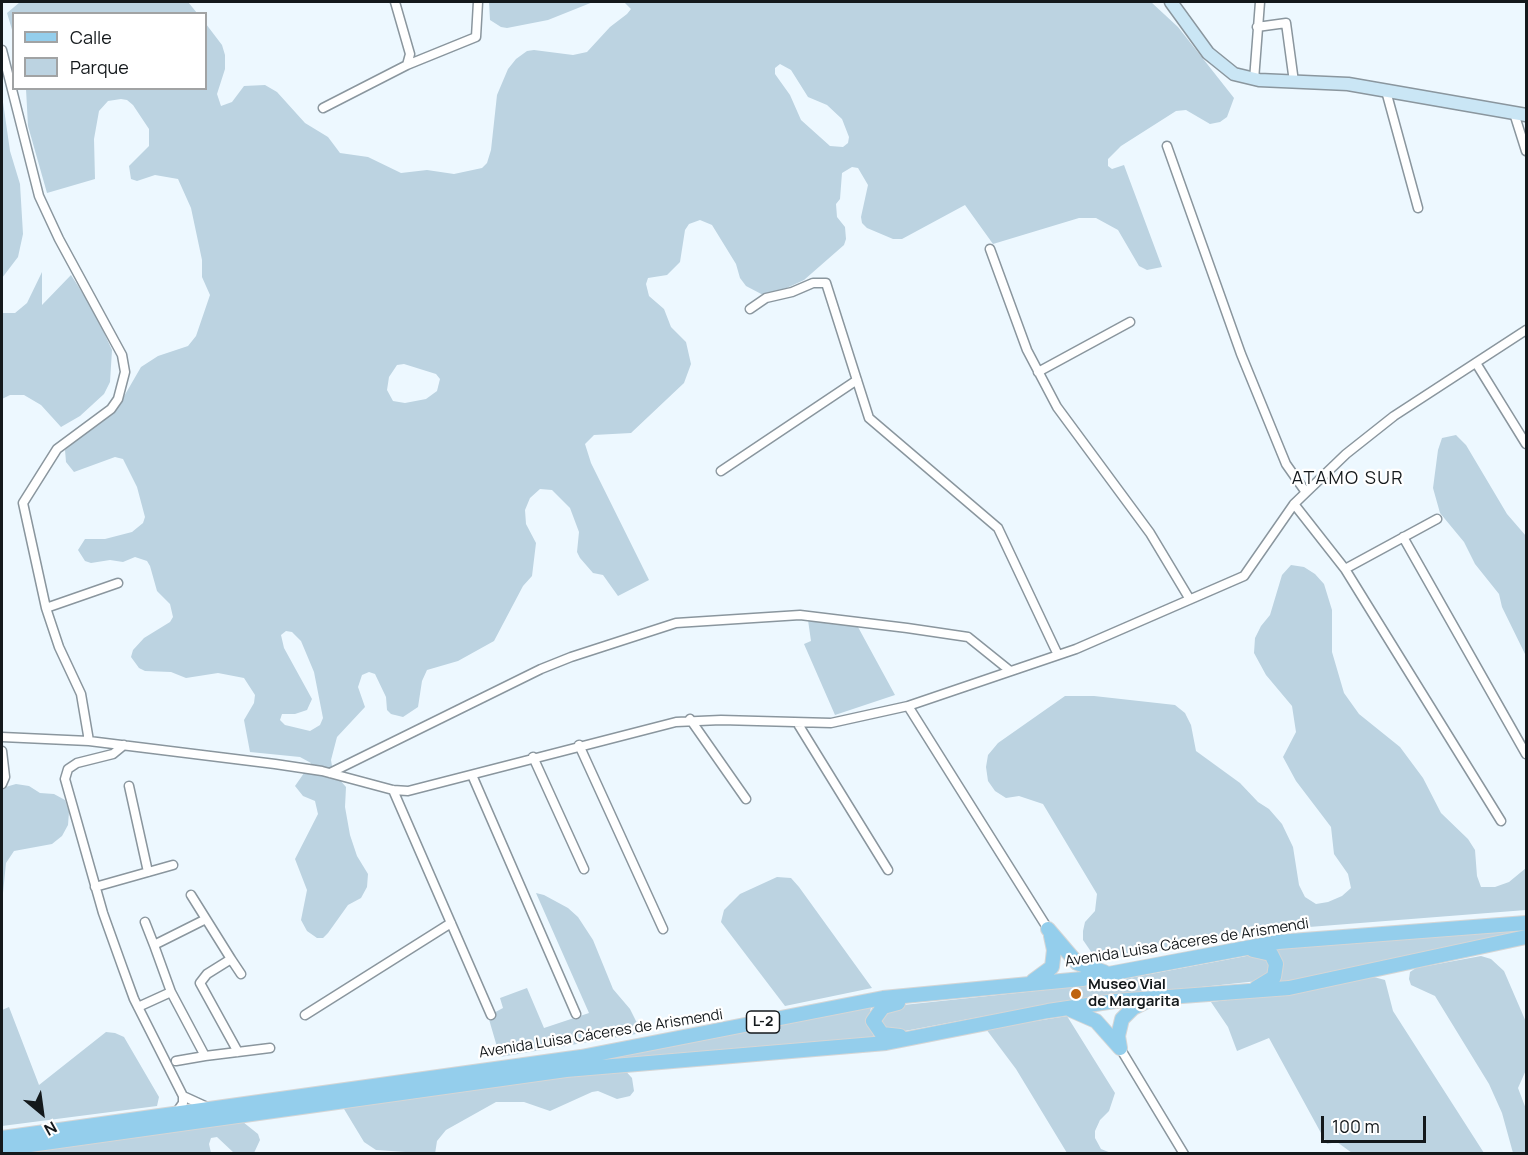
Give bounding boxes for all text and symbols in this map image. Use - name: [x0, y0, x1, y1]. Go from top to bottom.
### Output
- legend: [12, 12, 207, 90]
- text: Calle: [70, 25, 112, 49]
- text: Parque: [70, 55, 129, 79]
- district label: ATAMO SUR: [1292, 468, 1404, 490]
- street label: Avenida Luisa Cáceres de Arismendi: [1064, 915, 1310, 971]
- place label: Museo Vial de Margarita: [1088, 976, 1180, 1011]
- marker: Museo Vial de Margarita: [1069, 987, 1083, 1001]
- street label: Avenida Luisa Cáceres de Arismendi: [478, 1006, 724, 1062]
- road number: L-2: [746, 1011, 780, 1033]
- north arrow: [12, 1083, 72, 1143]
- scale bar: [1324, 1104, 1429, 1142]
- text: 100 m: [1332, 1114, 1380, 1138]
- text: N: [40, 1116, 61, 1141]

